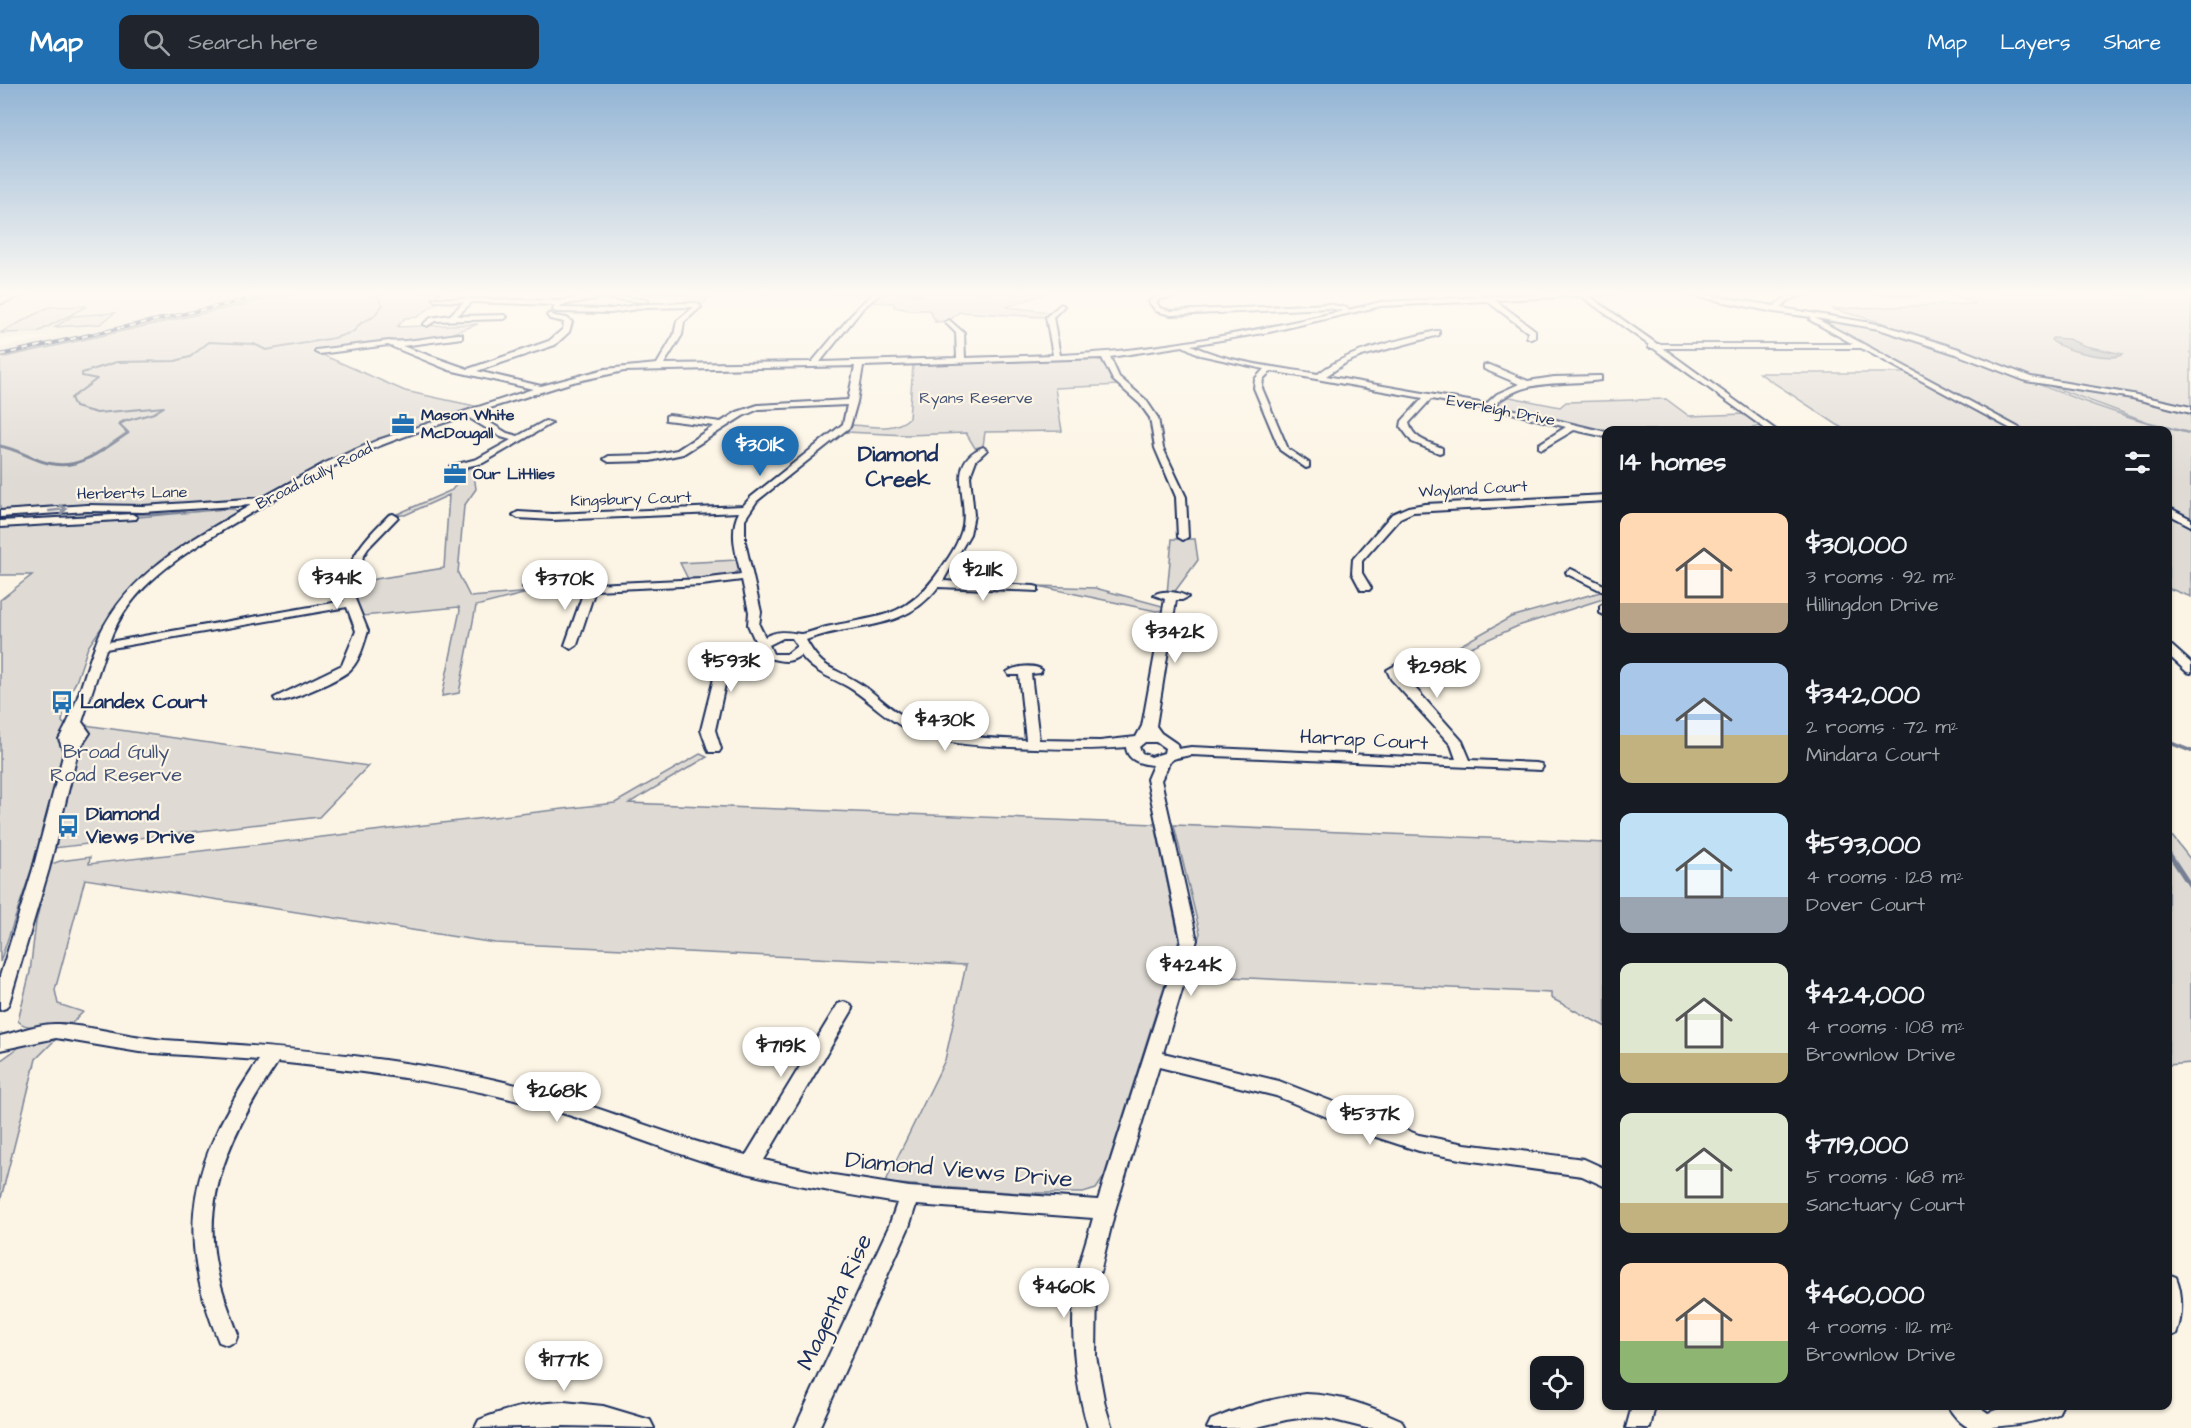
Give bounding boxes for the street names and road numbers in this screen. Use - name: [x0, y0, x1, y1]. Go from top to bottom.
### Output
- street label: Everleigh Drive: [1445, 389, 1557, 432]
- street label: Broad Gully Road: [252, 437, 377, 516]
- street label: Wayland Court: [1418, 475, 1529, 504]
- street label: Herberts Lane: [77, 481, 188, 505]
- street label: Kingsbury Court: [570, 486, 693, 513]
- street label: Harrap Court: [1299, 723, 1429, 757]
- street label: Diamond Views Drive: [844, 1143, 1074, 1197]
- street label: Magenta Rise: [789, 1228, 882, 1376]

